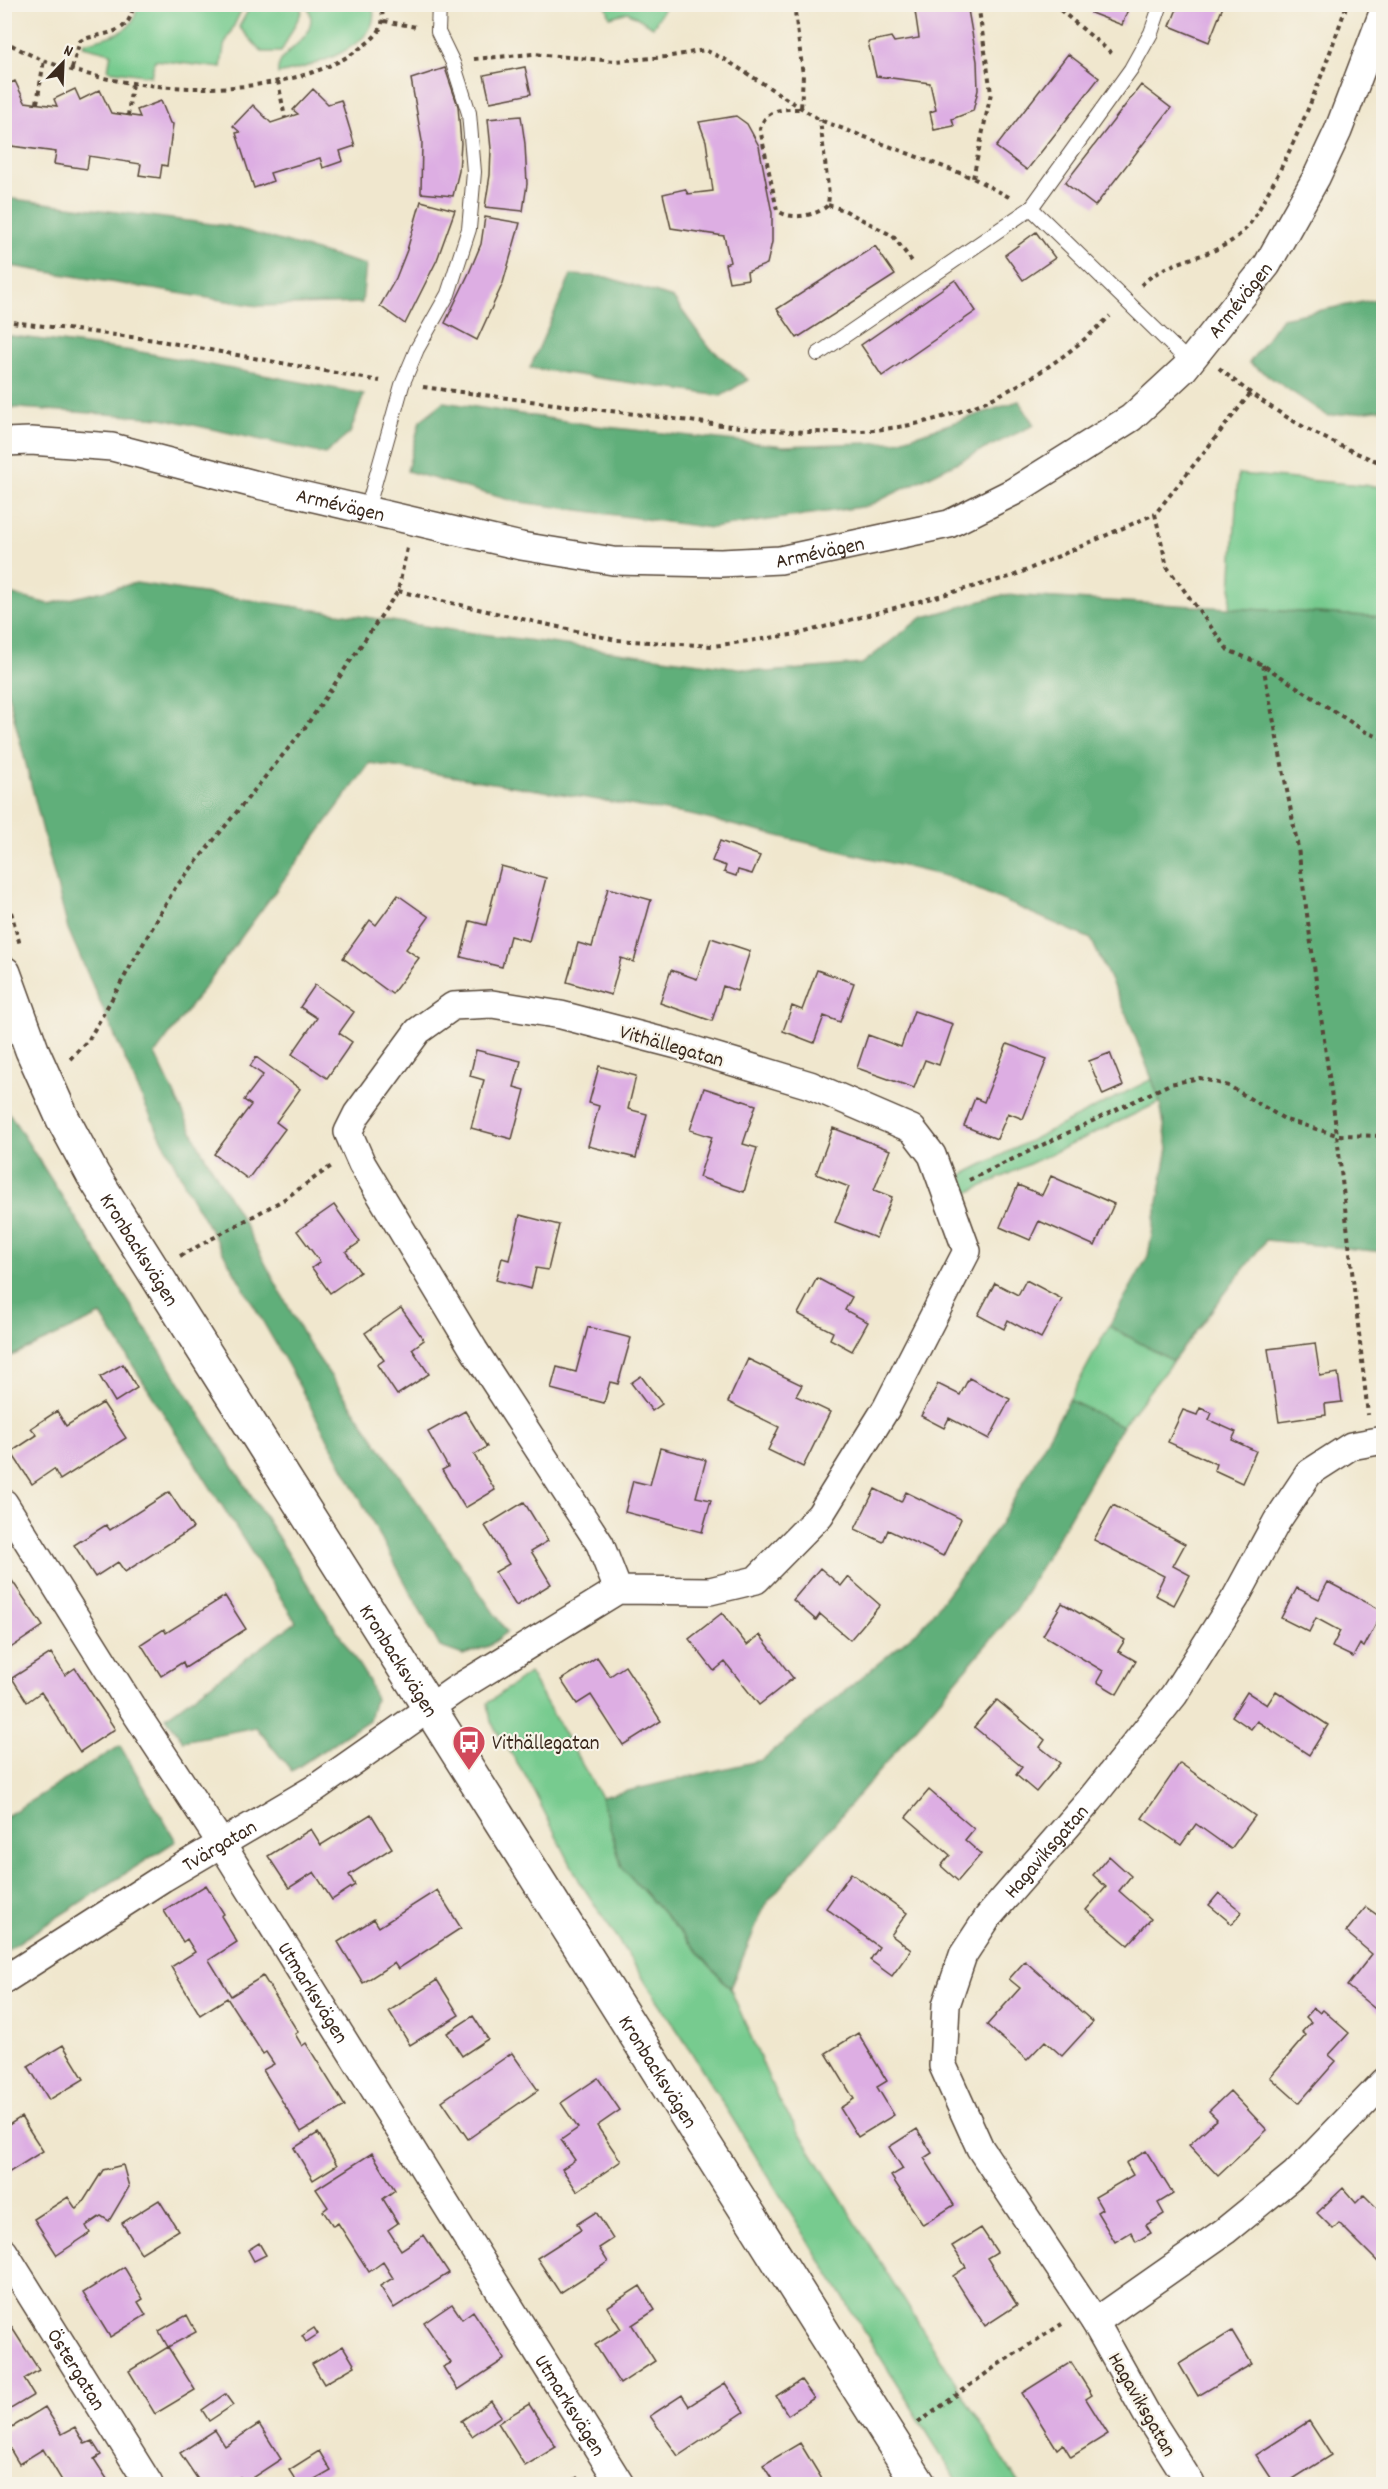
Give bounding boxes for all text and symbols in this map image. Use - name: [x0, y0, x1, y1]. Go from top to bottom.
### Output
- north arrow: [33, 33, 93, 93]
- text: N: [60, 39, 76, 64]
- street label: Armévägen: [1202, 257, 1282, 346]
- street label: Armévägen: [293, 482, 387, 532]
- street label: Armévägen: [773, 530, 868, 579]
- street label: Vithällegatan: [615, 1019, 727, 1077]
- street label: Kronbacksvägen: [90, 1188, 184, 1313]
- street label: Kronbacksvägen: [350, 1599, 444, 1724]
- bus stop icon: Vithällegatan: [451, 1724, 487, 1771]
- place label: Vithällegatan: [492, 1730, 599, 1760]
- street label: Hagaviksgatan: [998, 1799, 1097, 1906]
- street label: Tvärgatan: [178, 1814, 263, 1881]
- street label: Utmarksvägen: [268, 1937, 354, 2050]
- street label: Kronbacksvägen: [609, 2010, 703, 2135]
- street label: Östergatan: [38, 2324, 112, 2417]
- street label: Hagaviksgatan: [1098, 2348, 1182, 2463]
- street label: Utmarksvägen: [525, 2350, 611, 2463]

